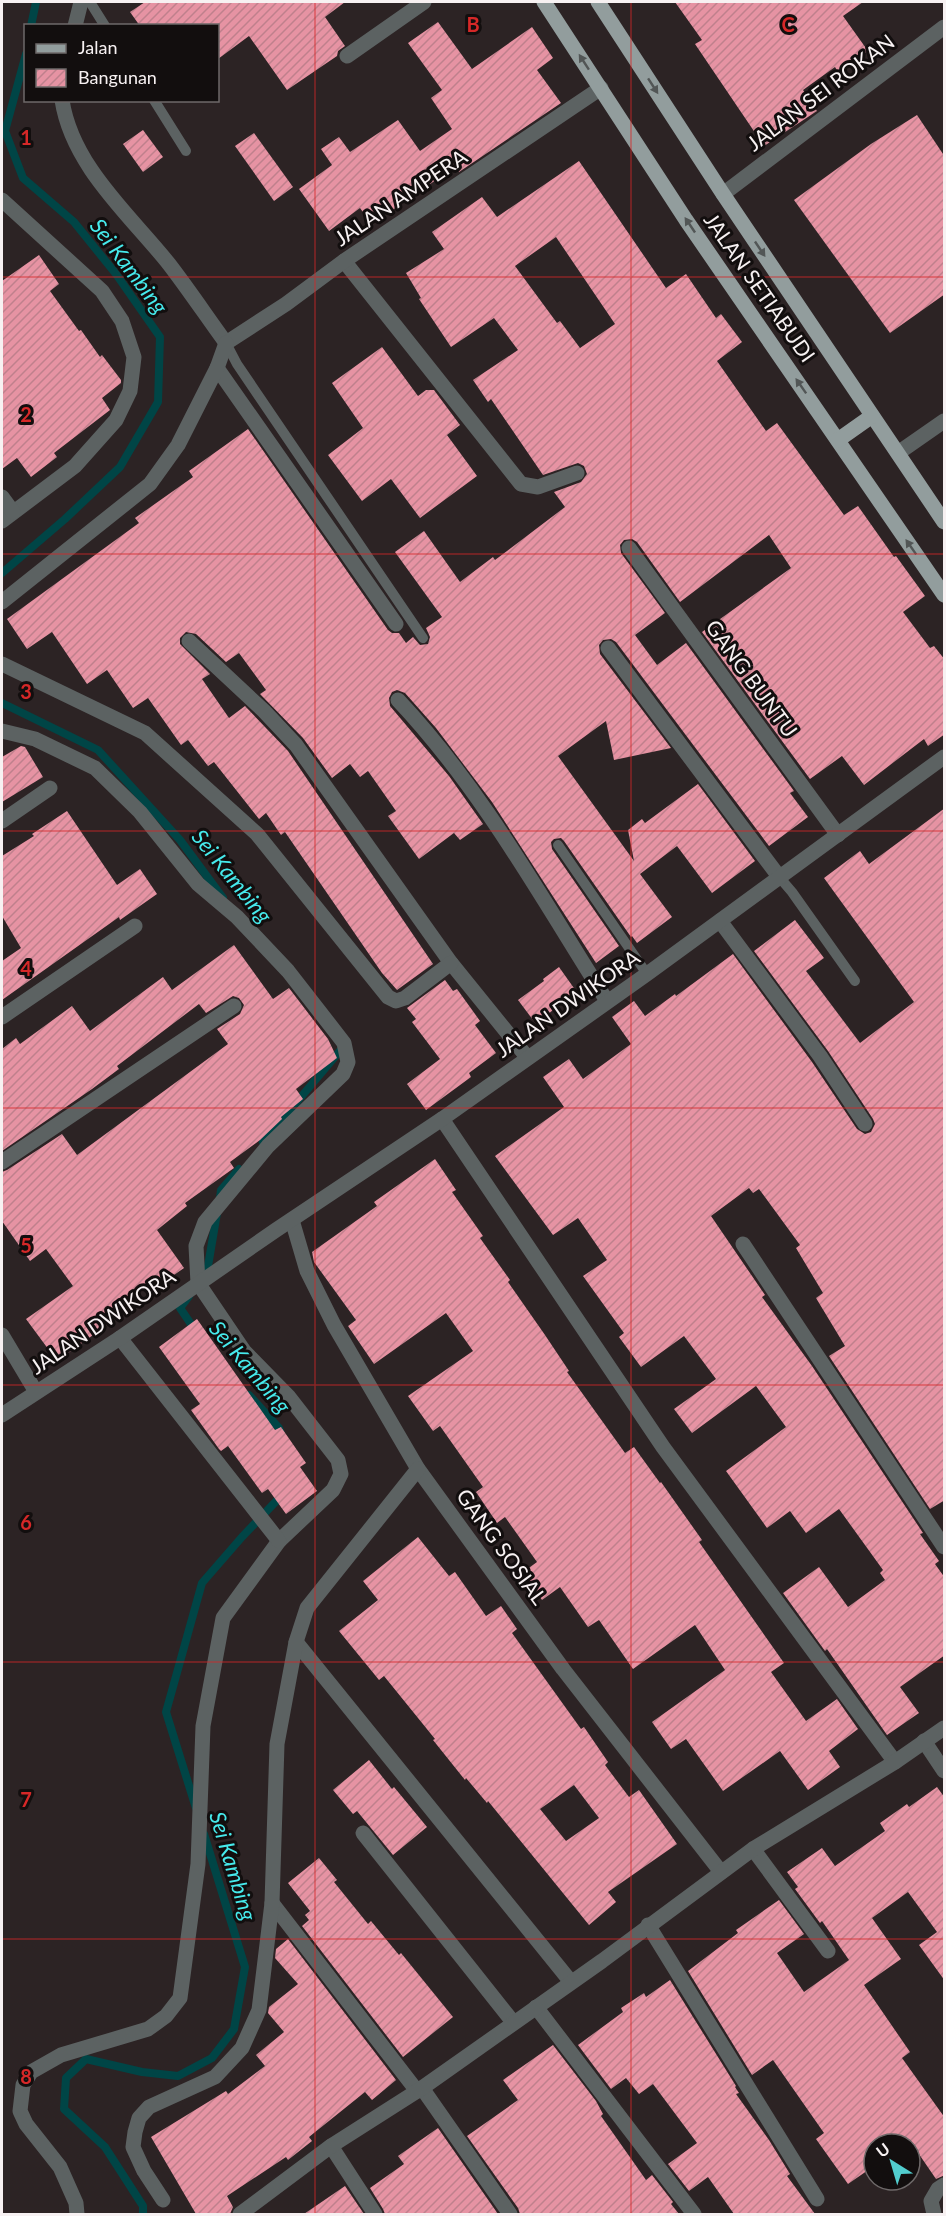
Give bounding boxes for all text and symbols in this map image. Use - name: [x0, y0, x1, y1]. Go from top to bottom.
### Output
- text: B: [466, 12, 480, 36]
- text: C: [781, 12, 795, 36]
- legend: [24, 24, 219, 102]
- street label: JALAN SEI ROKAN: [741, 28, 899, 155]
- text: Jalan: [78, 36, 117, 58]
- one-way arrow: [578, 54, 589, 70]
- text: Bangunan: [78, 66, 157, 88]
- one-way arrow: [647, 77, 658, 94]
- text: 1: [20, 125, 32, 149]
- street label: JALAN AMPERA: [329, 143, 472, 250]
- street label: JALAN SETIABUDI: [699, 208, 821, 366]
- water label: Sei Kambing: [85, 213, 174, 319]
- one-way arrow: [684, 218, 696, 234]
- one-way arrow: [754, 240, 766, 256]
- one-way arrow: [796, 378, 807, 394]
- text: 2: [20, 402, 32, 426]
- one-way arrow: [905, 539, 917, 555]
- street label: GANG BUNTU: [701, 615, 803, 742]
- text: 3: [20, 679, 32, 703]
- water label: Sei Kambing: [187, 824, 278, 928]
- street label: JALAN DWIKORA: [490, 943, 645, 1062]
- text: 4: [20, 956, 32, 980]
- text: 5: [20, 1233, 32, 1257]
- street label: JALAN DWIKORA: [25, 1262, 180, 1379]
- water label: Sei Kambing: [204, 1315, 297, 1419]
- street label: GANG SOSIAL: [452, 1483, 553, 1609]
- text: 6: [20, 1510, 32, 1534]
- text: 7: [20, 1787, 32, 1811]
- water label: Sei Kambing: [204, 1808, 263, 1924]
- text: 8: [20, 2064, 32, 2088]
- north arrow: [862, 2132, 922, 2192]
- text: U: [872, 2138, 893, 2161]

